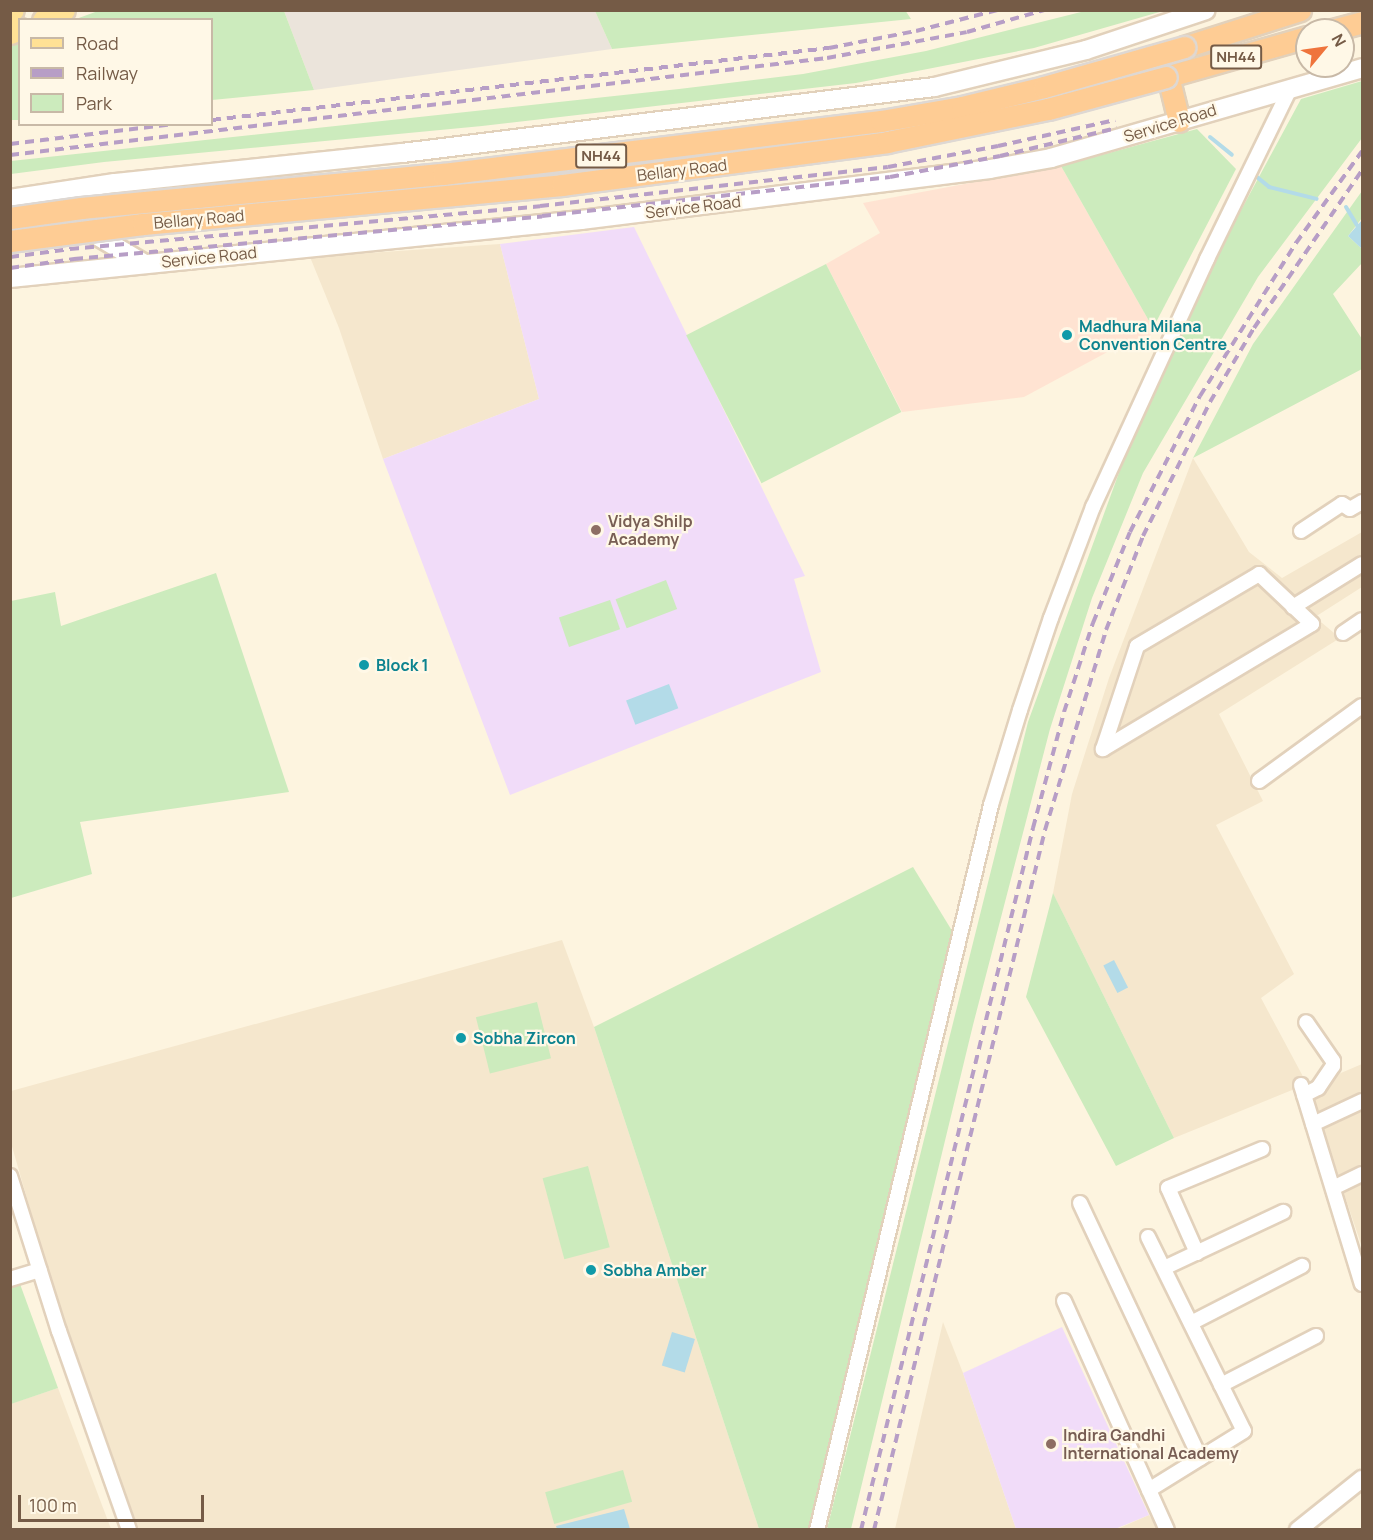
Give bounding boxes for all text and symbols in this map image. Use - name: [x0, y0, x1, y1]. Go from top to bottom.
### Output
- legend: [18, 18, 213, 126]
- north arrow: [1295, 18, 1355, 78]
- text: N: [1327, 30, 1351, 51]
- text: Road: [76, 31, 119, 55]
- road number: NH44: [1209, 45, 1263, 69]
- text: Railway: [76, 61, 138, 85]
- text: Park: [76, 91, 112, 115]
- street label: Service Road: [1121, 100, 1219, 146]
- road number: NH44: [574, 144, 628, 168]
- street label: Bellary Road: [636, 155, 728, 185]
- street label: Service Road: [644, 192, 742, 222]
- street label: Bellary Road: [153, 205, 245, 233]
- street label: Service Road: [160, 242, 258, 272]
- place label: Madhura Milana Convention Centre: [1079, 316, 1227, 354]
- marker: Madhura Milana Convention Centre: [1060, 328, 1074, 342]
- place label: Vidya Shilp Academy: [608, 511, 693, 549]
- marker: Vidya Shilp Academy: [589, 523, 603, 537]
- place label: Block 1: [376, 655, 428, 675]
- marker: Block 1: [357, 658, 371, 672]
- place label: Sobha Zircon: [473, 1028, 576, 1048]
- marker: Sobha Zircon: [454, 1031, 468, 1045]
- place label: Sobha Amber: [603, 1260, 707, 1280]
- marker: Sobha Amber: [584, 1263, 598, 1277]
- place label: Indira Gandhi International Academy: [1063, 1425, 1239, 1463]
- marker: Indira Gandhi International Academy: [1044, 1437, 1058, 1451]
- scale bar: [21, 1483, 207, 1521]
- text: 100 m: [29, 1493, 77, 1517]

